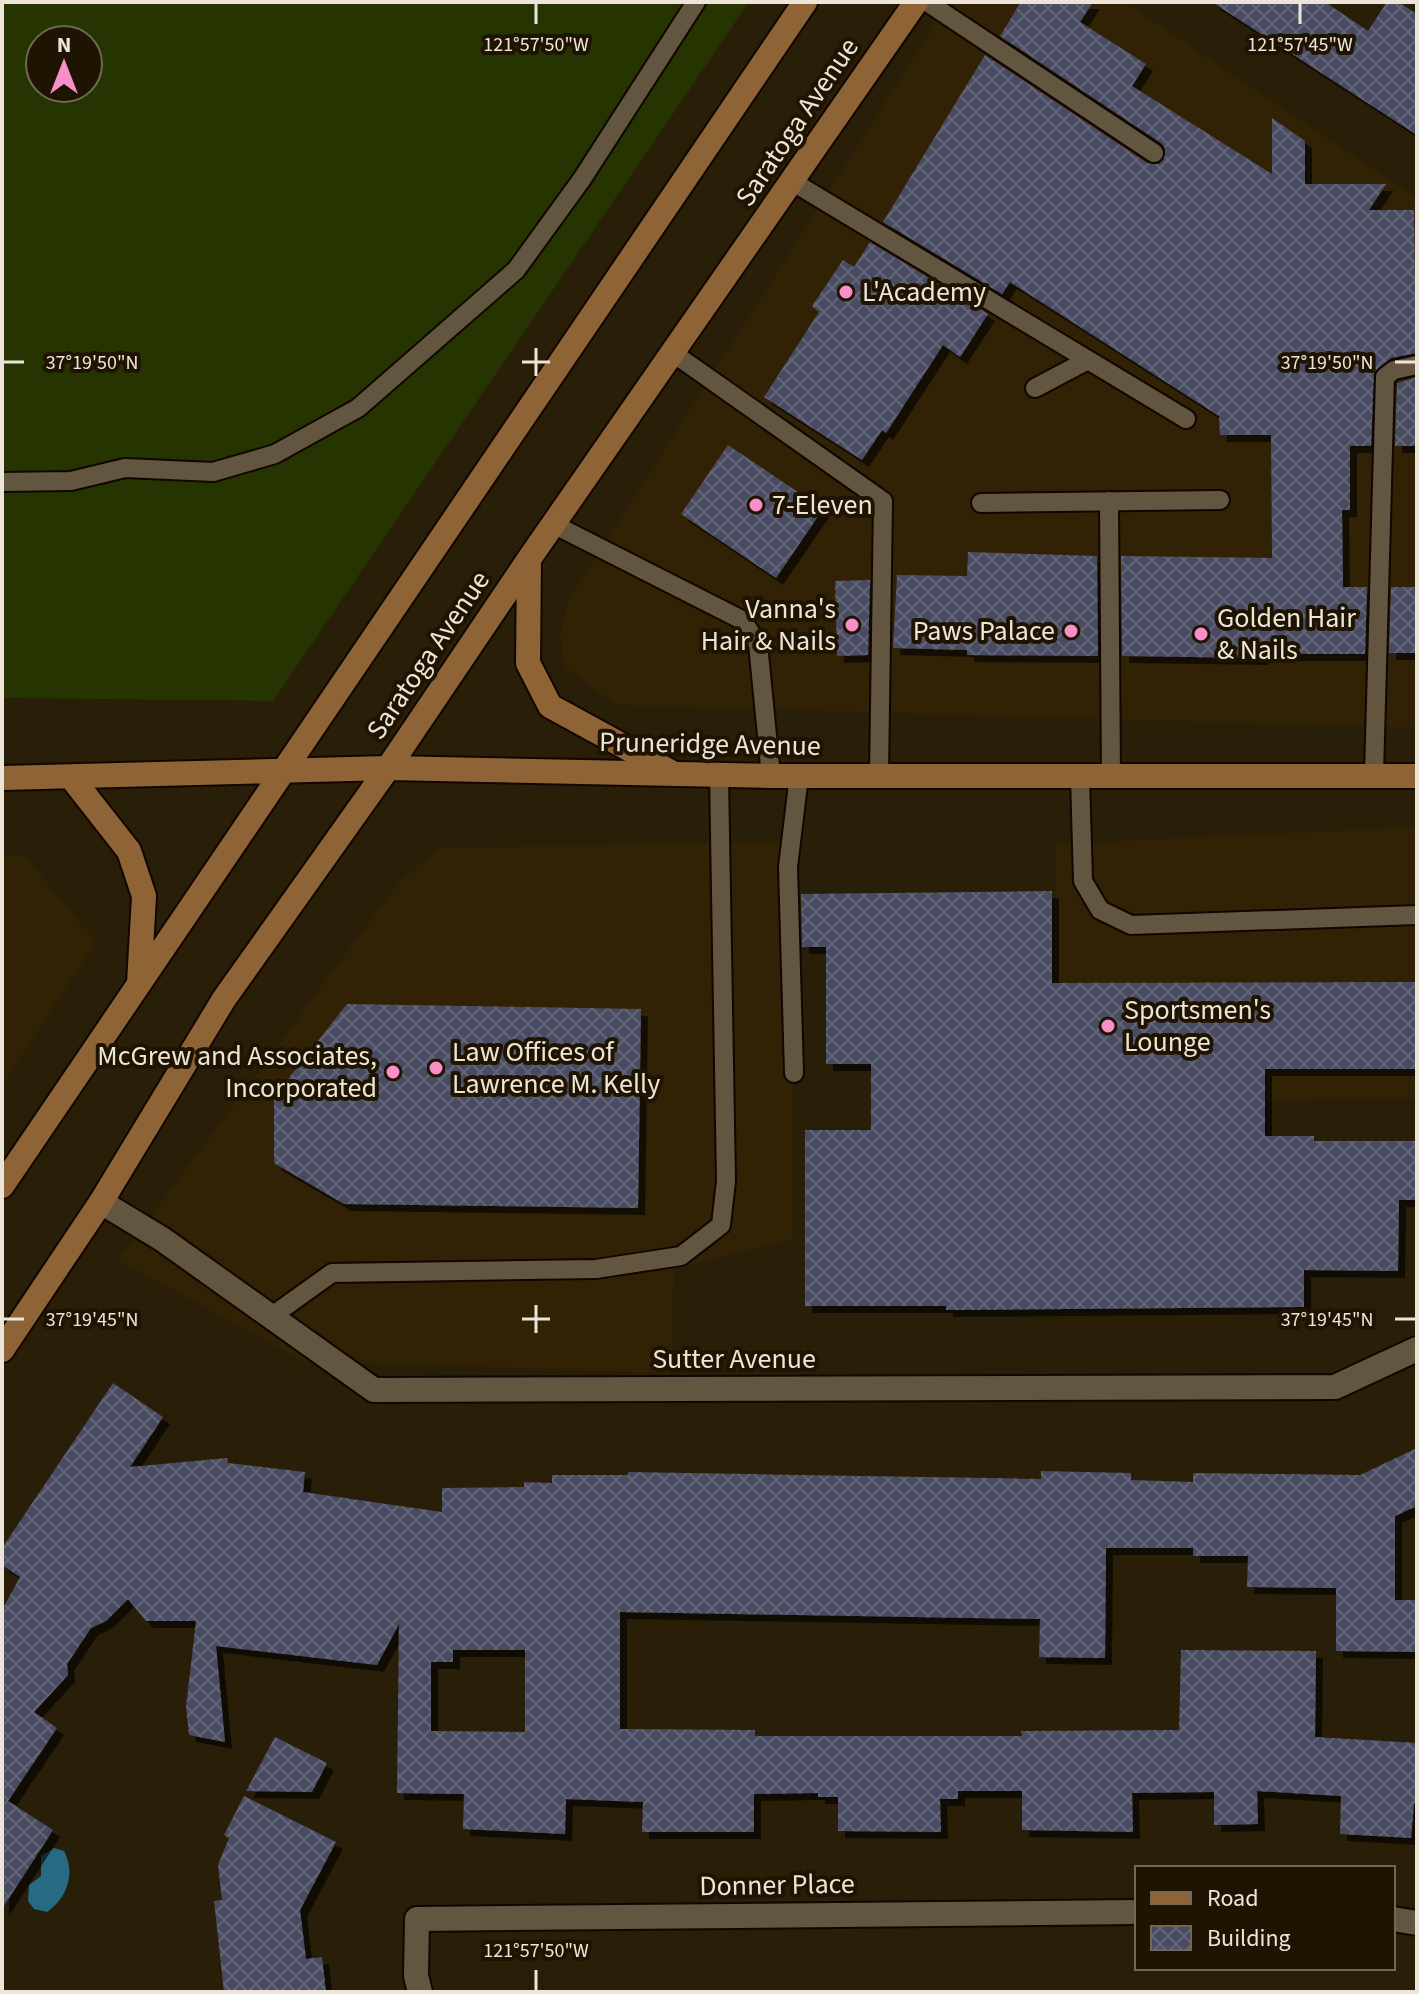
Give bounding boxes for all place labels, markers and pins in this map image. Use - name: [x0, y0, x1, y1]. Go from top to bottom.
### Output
- place label: L'Academy: [862, 272, 986, 312]
- marker: L'Academy: [837, 283, 855, 301]
- place label: 7-Eleven: [772, 485, 873, 525]
- marker: 7-Eleven: [747, 496, 765, 514]
- place label: Vanna's Hair & Nails: [701, 589, 836, 661]
- place label: Golden Hair & Nails: [1217, 598, 1356, 670]
- place label: Paws Palace: [913, 611, 1055, 651]
- marker: Vanna's Hair & Nails: [843, 616, 861, 634]
- marker: Paws Palace: [1062, 622, 1080, 640]
- marker: Golden Hair & Nails: [1192, 625, 1210, 643]
- place label: Sportsmen's Lounge: [1124, 990, 1271, 1062]
- marker: Sportsmen's Lounge: [1099, 1017, 1117, 1035]
- place label: Law Offices of Lawrence M. Kelly: [452, 1032, 660, 1104]
- place label: McGrew and Associates, Incorporated: [97, 1036, 377, 1108]
- marker: Law Offices of Lawrence M. Kelly: [427, 1059, 445, 1077]
- marker: McGrew and Associates, Incorporated: [384, 1063, 402, 1081]

